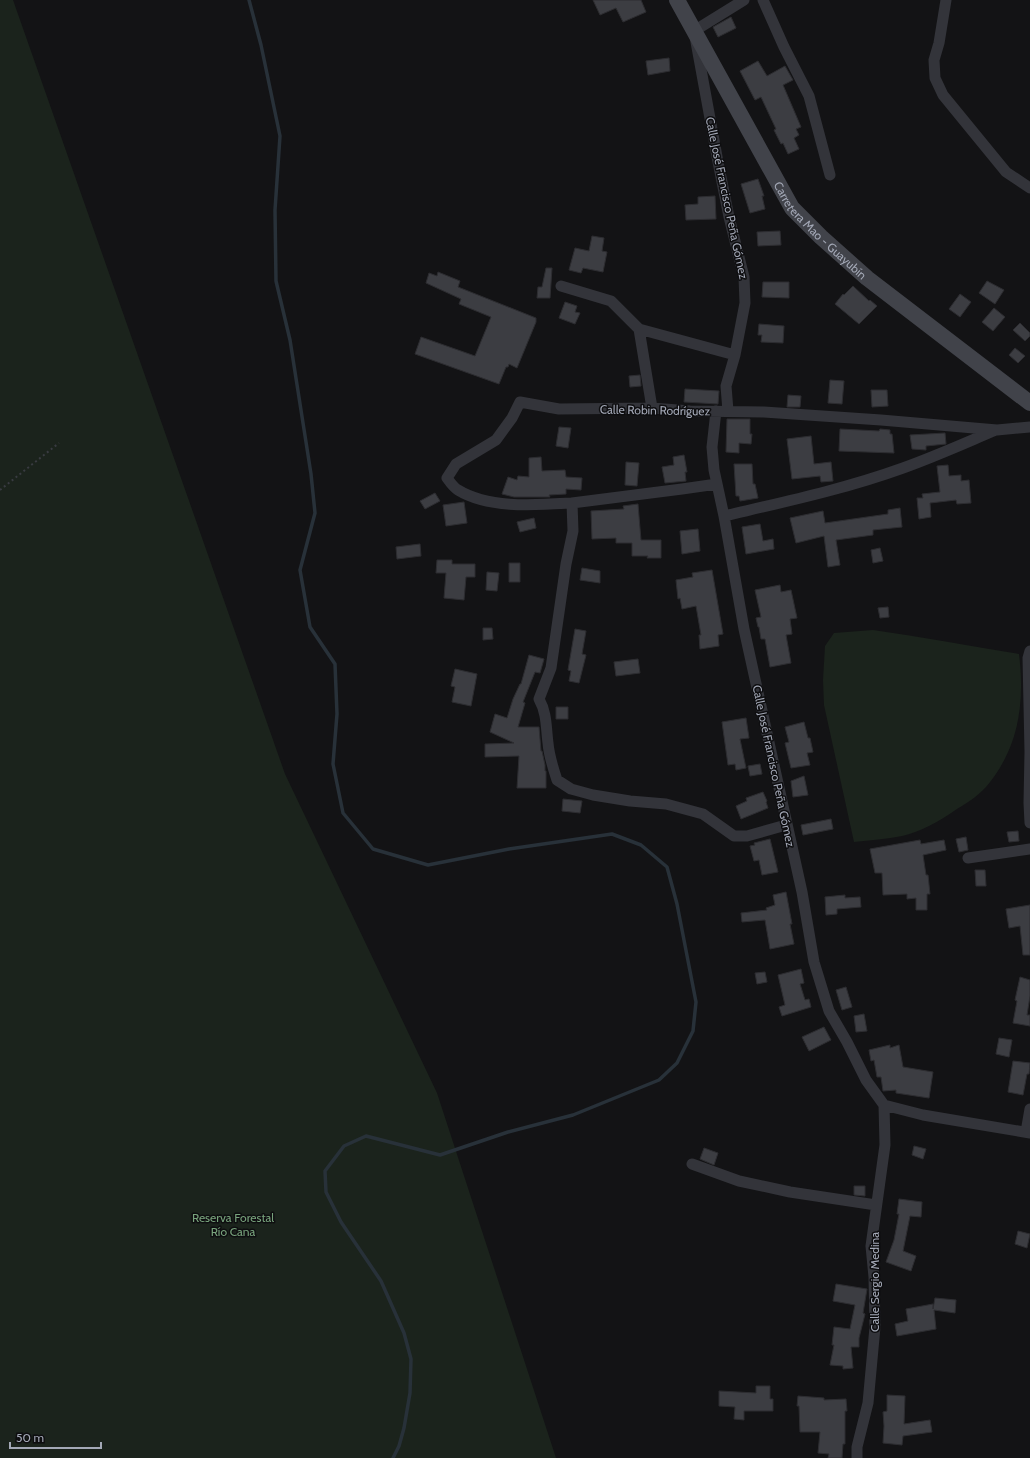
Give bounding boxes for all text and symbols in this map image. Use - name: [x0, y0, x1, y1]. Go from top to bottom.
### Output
- street label: Calle José Francisco Peña Gómez: [702, 116, 752, 281]
- street label: Carretera Mao - Guayubín: [771, 178, 870, 282]
- street label: Calle Robin Rodríguez: [600, 402, 711, 418]
- street label: Calle José Francisco Peña Gómez: [749, 684, 799, 849]
- park label: Reserva Forestal Río Cana: [192, 1210, 274, 1239]
- street label: Calle Sergio Medina: [867, 1232, 882, 1332]
- scale bar: [10, 1424, 101, 1450]
- text: 50 m: [16, 1430, 44, 1445]

